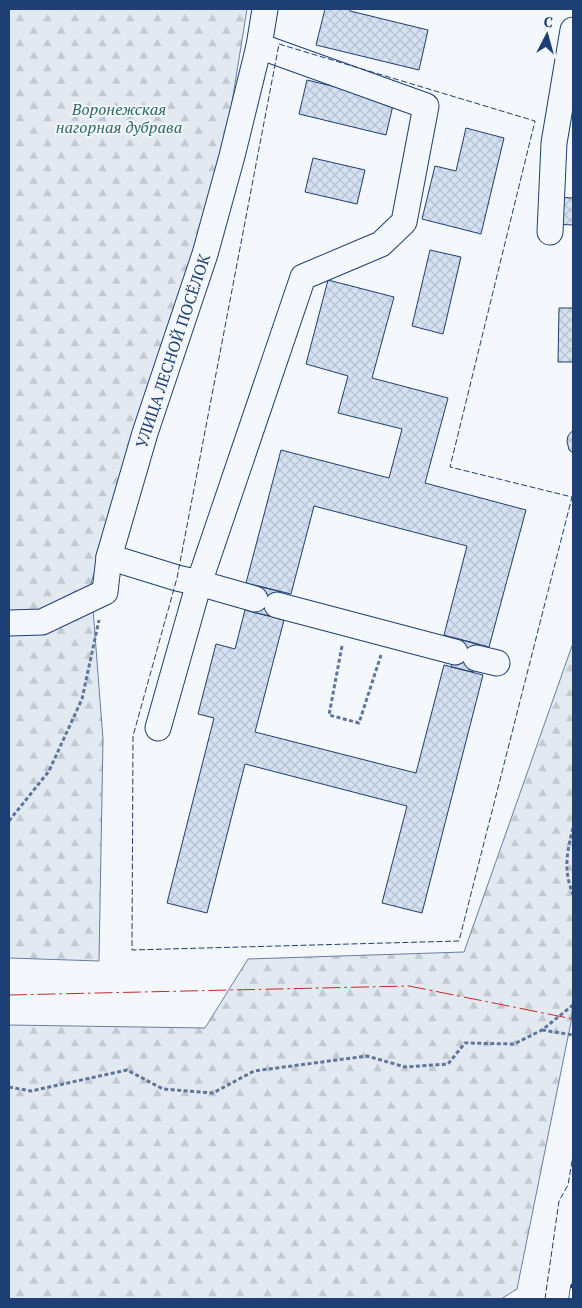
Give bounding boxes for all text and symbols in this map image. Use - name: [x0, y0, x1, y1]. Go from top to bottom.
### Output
- north arrow: [522, 10, 572, 60]
- text: С: [543, 12, 554, 31]
- park label: Воронежская нагорная дубрава: [56, 98, 182, 138]
- street label: УЛИЦА ЛЕСНОЙ ПОСЁЛОК: [130, 250, 216, 450]

